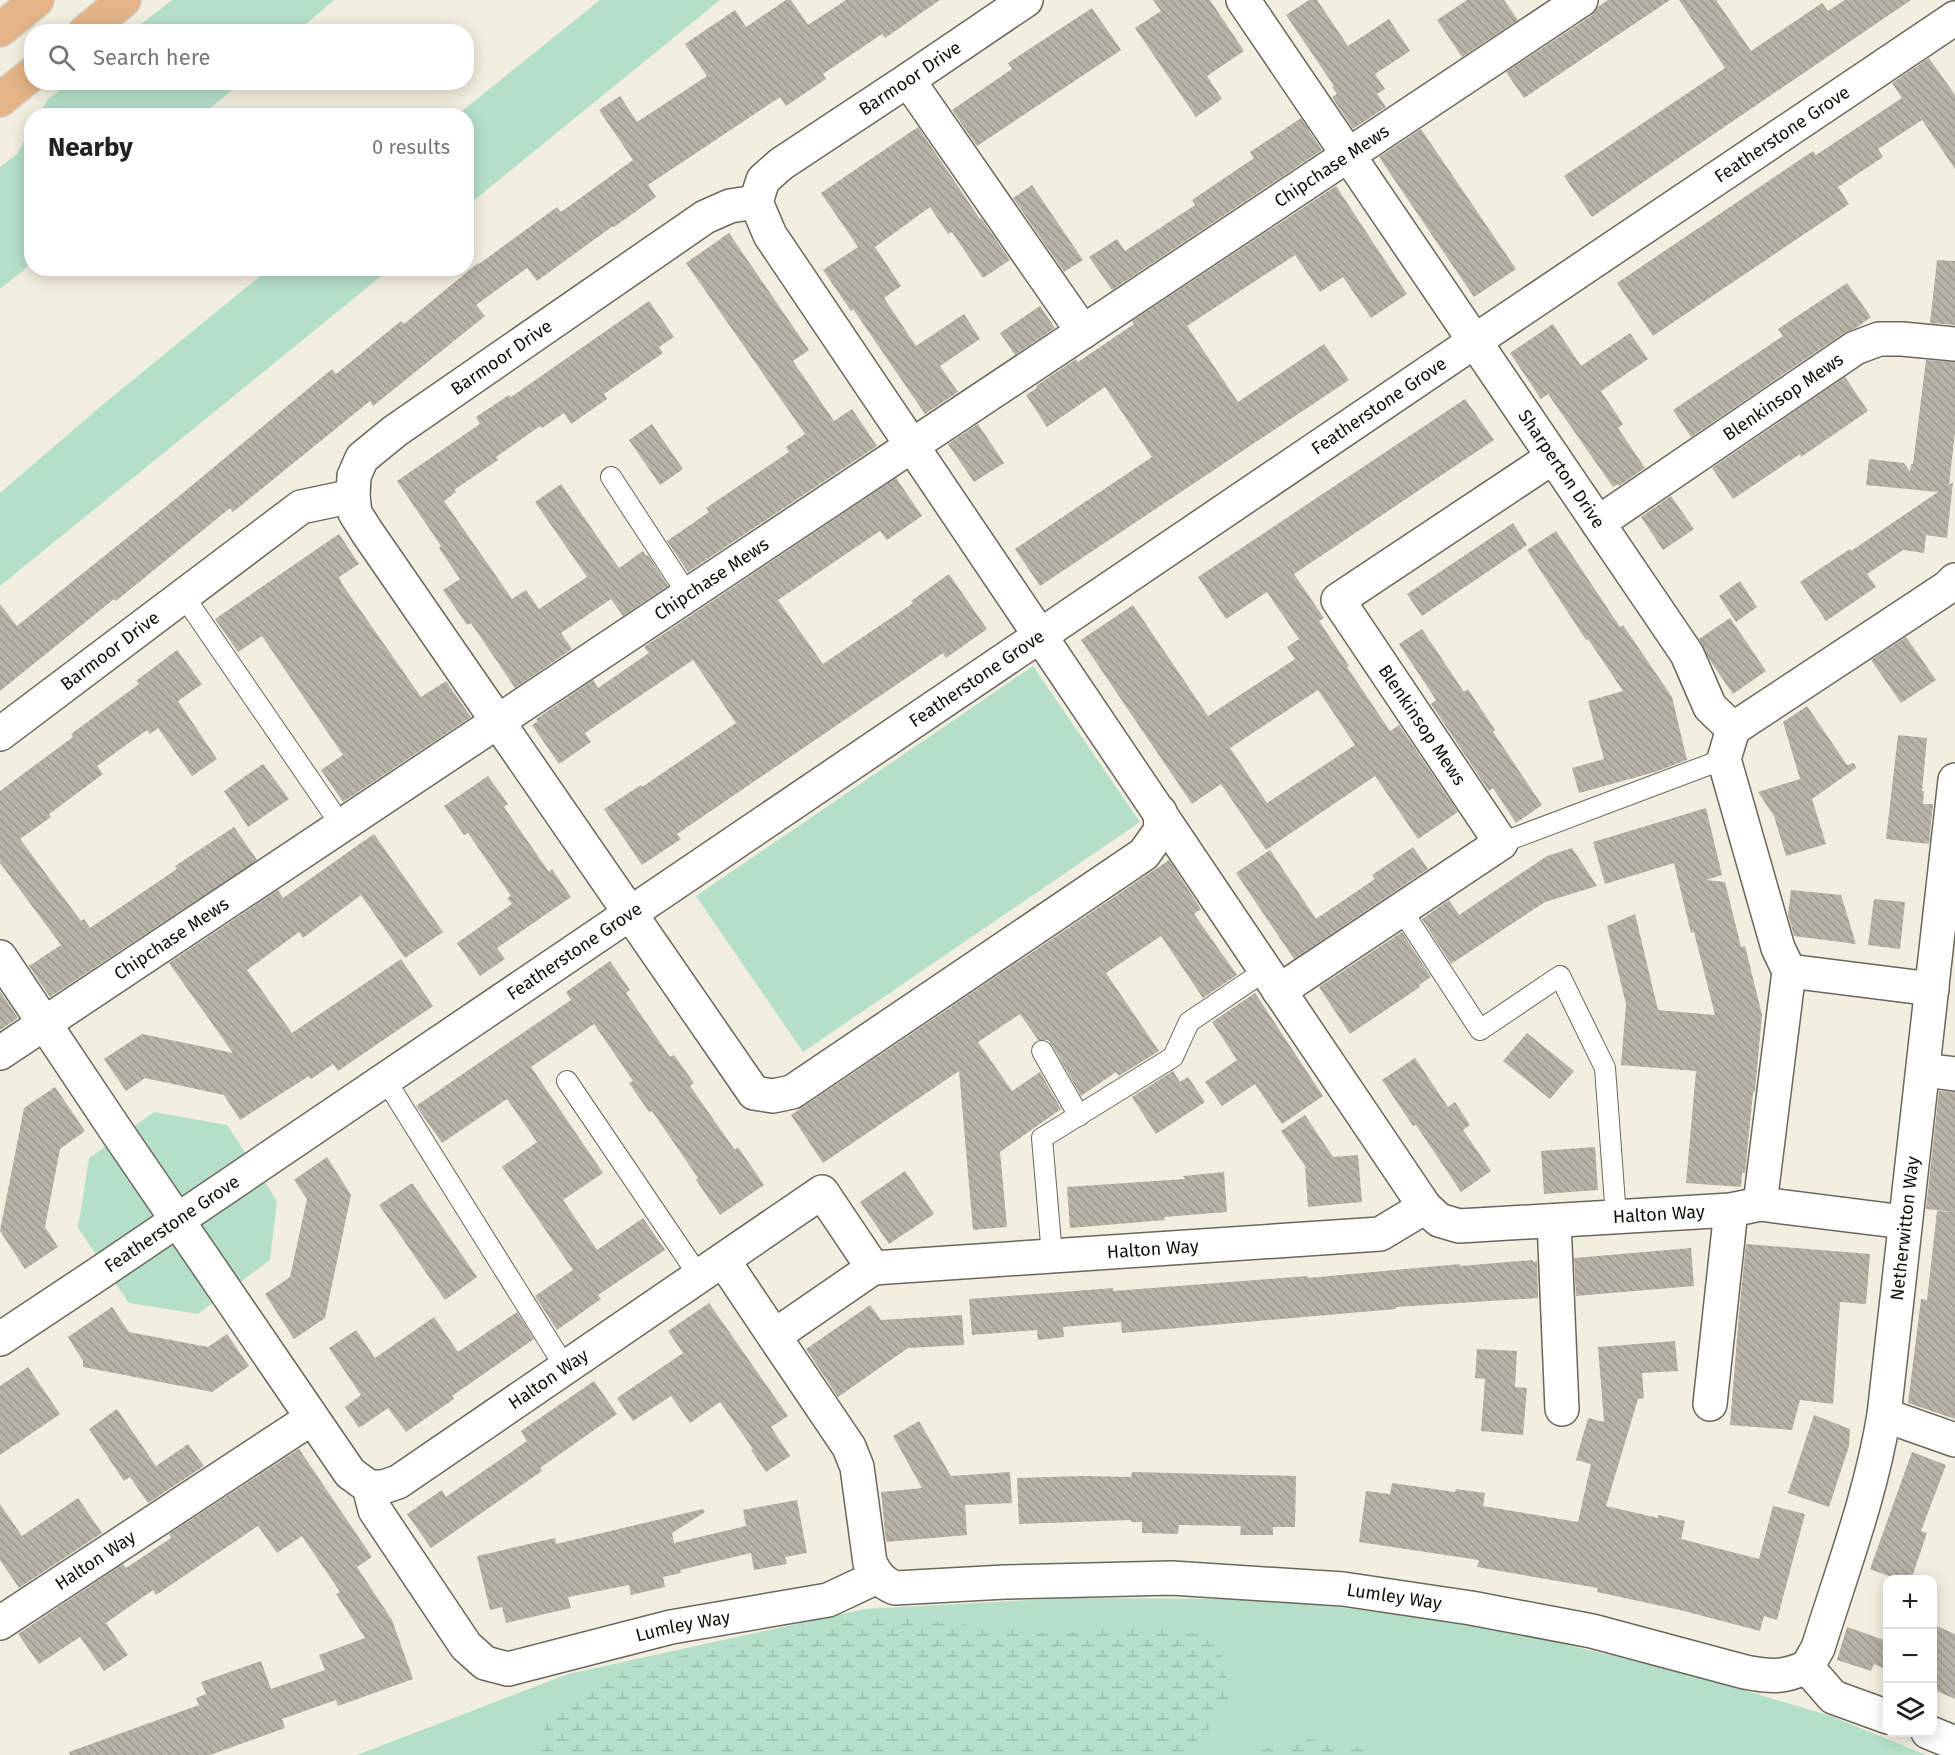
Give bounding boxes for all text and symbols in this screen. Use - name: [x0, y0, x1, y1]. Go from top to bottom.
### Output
- search box: [24, 24, 474, 90]
- street label: Barmoor Drive: [855, 36, 965, 120]
- icon: search: [45, 41, 78, 74]
- text: Search here: [93, 44, 211, 71]
- street label: Featherstone Grove: [1710, 81, 1854, 188]
- street label: Chipchase Mews: [1270, 120, 1393, 212]
- text: Nearby: [48, 132, 133, 163]
- text: 0 results: [372, 135, 450, 159]
- street label: Barmoor Drive: [447, 315, 556, 400]
- street label: Blenkinsop Mews: [1719, 348, 1848, 446]
- street label: Featherstone Grove: [1307, 352, 1451, 460]
- street label: Sharperton Drive: [1513, 405, 1610, 533]
- street label: Chipchase Mews: [650, 533, 773, 625]
- street label: Barmoor Drive: [56, 607, 164, 695]
- street label: Featherstone Grove: [905, 625, 1048, 732]
- street label: Blenkinsop Mews: [1374, 660, 1470, 790]
- street label: Chipchase Mews: [110, 893, 233, 985]
- street label: Featherstone Grove: [503, 898, 646, 1005]
- street label: Netherwitton Way: [1886, 1155, 1924, 1302]
- street label: Featherstone Grove: [100, 1170, 244, 1277]
- street label: Halton Way: [1612, 1201, 1705, 1228]
- street label: Halton Way: [1106, 1235, 1199, 1263]
- street label: Halton Way: [504, 1344, 593, 1414]
- street label: Halton Way: [51, 1526, 140, 1595]
- map controls: [1883, 1575, 1937, 1737]
- button: +: [1883, 1575, 1937, 1629]
- street label: Lumley Way: [1345, 1579, 1443, 1615]
- street label: Lumley Way: [633, 1606, 732, 1647]
- button: −: [1883, 1629, 1937, 1683]
- button: layers: [1883, 1683, 1937, 1737]

